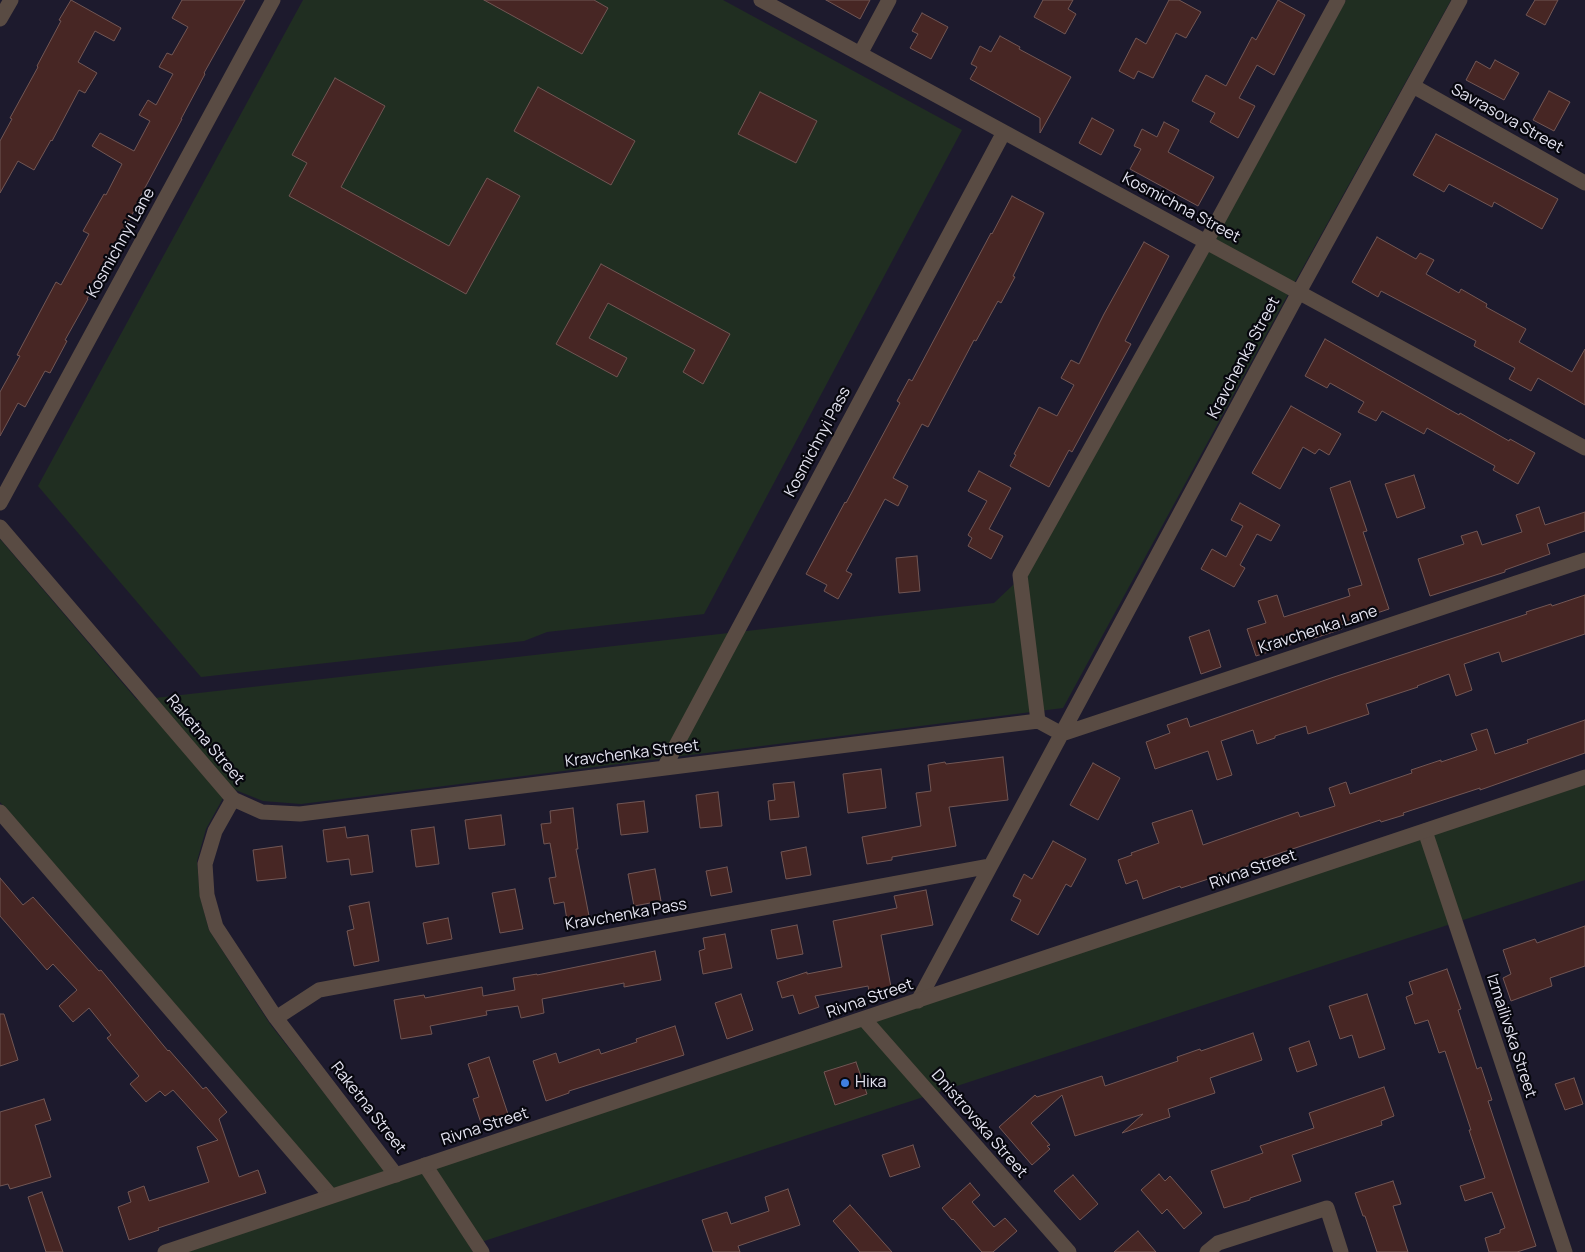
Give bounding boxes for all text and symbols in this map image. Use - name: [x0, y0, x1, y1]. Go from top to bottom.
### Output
- street label: Savrasova Street: [1448, 80, 1566, 158]
- street label: Kosmichna Street: [1119, 169, 1243, 247]
- street label: Kosmichnyi Lane: [83, 185, 159, 301]
- street label: Kravchenka Street: [1204, 294, 1284, 422]
- street label: Kosmichnyi Pass: [781, 384, 855, 500]
- street label: Kravchenka Lane: [1256, 602, 1380, 658]
- street label: Raketna Street: [162, 691, 248, 789]
- street label: Kravchenka Street: [564, 736, 700, 772]
- street label: Rivna Street: [1207, 846, 1299, 894]
- street label: Kravchenka Pass: [564, 895, 688, 935]
- street label: Izmailivska Street: [1482, 972, 1540, 1100]
- street label: Rivna Street: [824, 975, 916, 1023]
- street label: Raketna Street: [326, 1058, 410, 1158]
- street label: Dnistrovska Street: [927, 1066, 1031, 1182]
- place label: Ніка: [855, 1073, 887, 1093]
- marker: Ніка: [839, 1077, 851, 1089]
- street label: Rivna Street: [439, 1104, 531, 1150]

